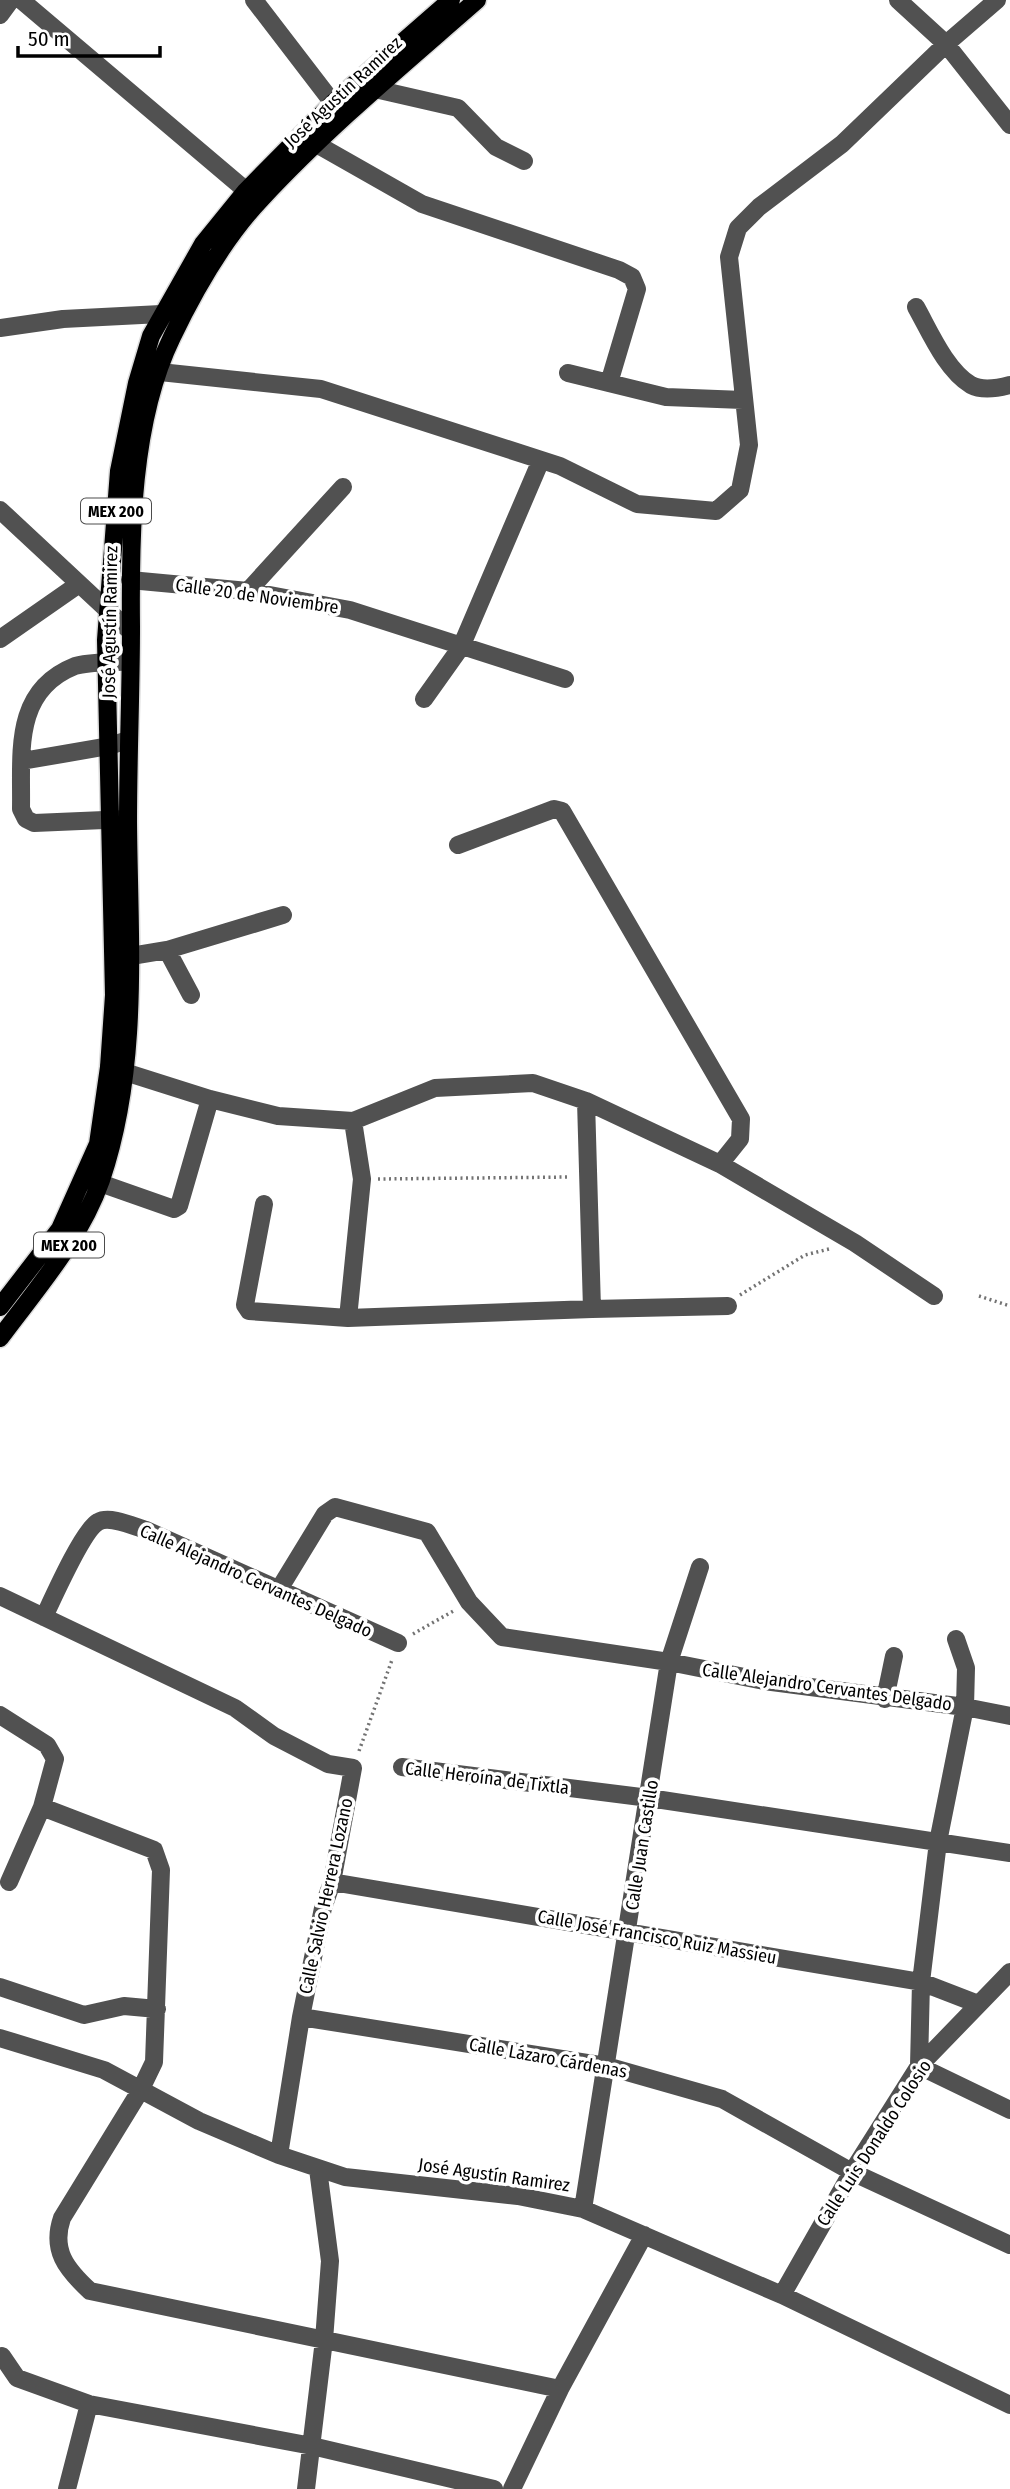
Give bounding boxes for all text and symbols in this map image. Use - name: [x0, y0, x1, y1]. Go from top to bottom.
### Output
- scale bar: [18, 14, 159, 58]
- text: 50 m: [28, 26, 70, 52]
- street label: José Agustín Ramirez: [280, 32, 406, 152]
- road number: MEX 200: [81, 498, 151, 524]
- street label: José Agustín Ramirez: [98, 545, 122, 699]
- street label: Calle 20 de Noviembre: [174, 574, 340, 618]
- road number: MEX 200: [34, 1232, 104, 1258]
- street label: Calle Alejandro Cervantes Delgado: [137, 1520, 375, 1642]
- street label: Calle Alejandro Cervantes Delgado: [701, 1659, 953, 1715]
- street label: Calle Heroína de Tixtla: [404, 1757, 570, 1799]
- street label: Calle Juan Castillo: [621, 1778, 663, 1912]
- street label: Calle Salvio Herrera Lozano: [294, 1796, 358, 1996]
- street label: Calle José Francisco Ruiz Massieu: [536, 1905, 778, 1969]
- street label: Calle Lázaro Cárdenas: [467, 2033, 629, 2083]
- street label: Calle Luis Donaldo Colosio: [812, 2056, 936, 2230]
- street label: José Agustín Ramirez: [417, 2153, 571, 2197]

